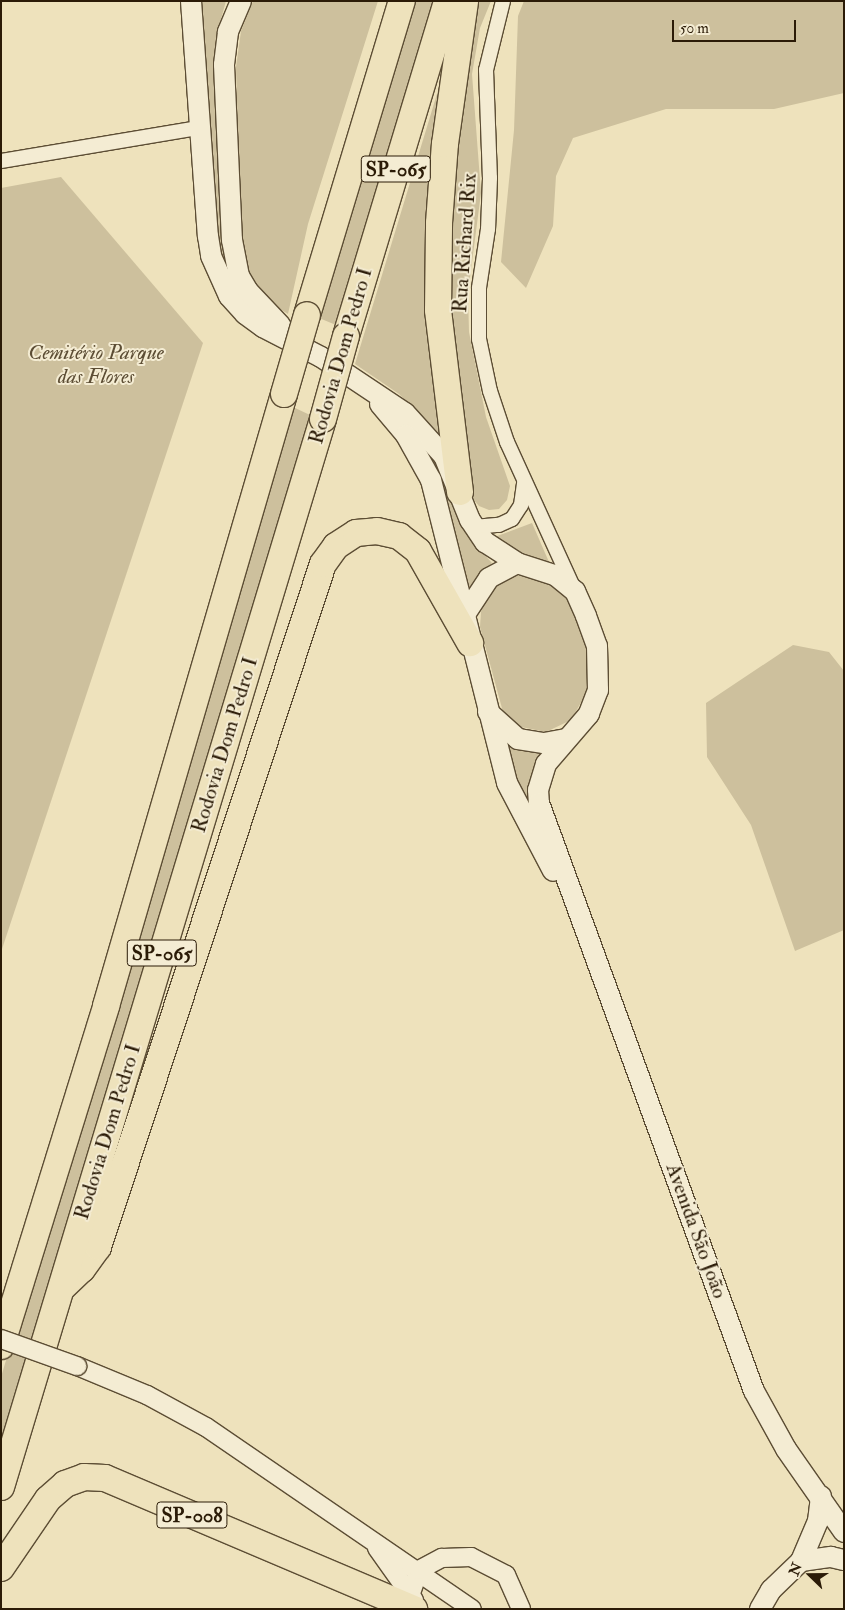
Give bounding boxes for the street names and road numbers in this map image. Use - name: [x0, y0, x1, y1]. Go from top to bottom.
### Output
- road number: SP-065: [360, 152, 432, 186]
- street label: Rua Richard Rix: [448, 172, 482, 314]
- street label: Rodovia Dom Pedro I: [304, 265, 378, 447]
- street label: Rodovia Dom Pedro I: [186, 654, 264, 836]
- road number: SP-065: [126, 936, 198, 970]
- street label: Rodovia Dom Pedro I: [69, 1041, 147, 1223]
- street label: Avenida São João: [660, 1160, 732, 1302]
- road number: SP-008: [156, 1498, 228, 1532]

